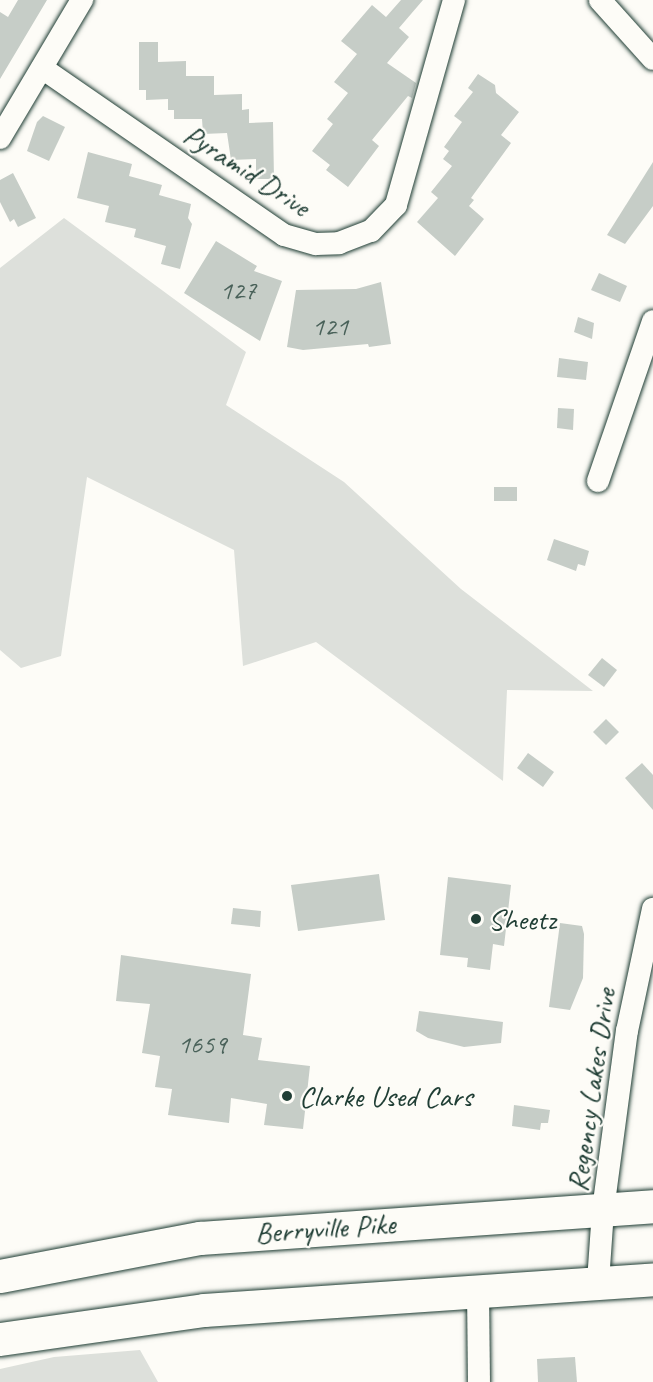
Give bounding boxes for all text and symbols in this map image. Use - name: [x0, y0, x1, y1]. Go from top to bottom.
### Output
- street label: Pyramid Drive: [177, 116, 317, 224]
- house number: 127: [220, 275, 256, 307]
- house number: 121: [312, 311, 348, 343]
- place label: Sheetz: [488, 901, 556, 937]
- marker: Sheetz: [469, 912, 483, 926]
- street label: Regency Lakes Drive: [559, 985, 623, 1195]
- house number: 1659: [178, 1029, 226, 1061]
- place label: Clarke Used Cars: [299, 1078, 472, 1114]
- marker: Clarke Used Cars: [280, 1089, 294, 1103]
- street label: Berryville Pike: [254, 1205, 396, 1251]

